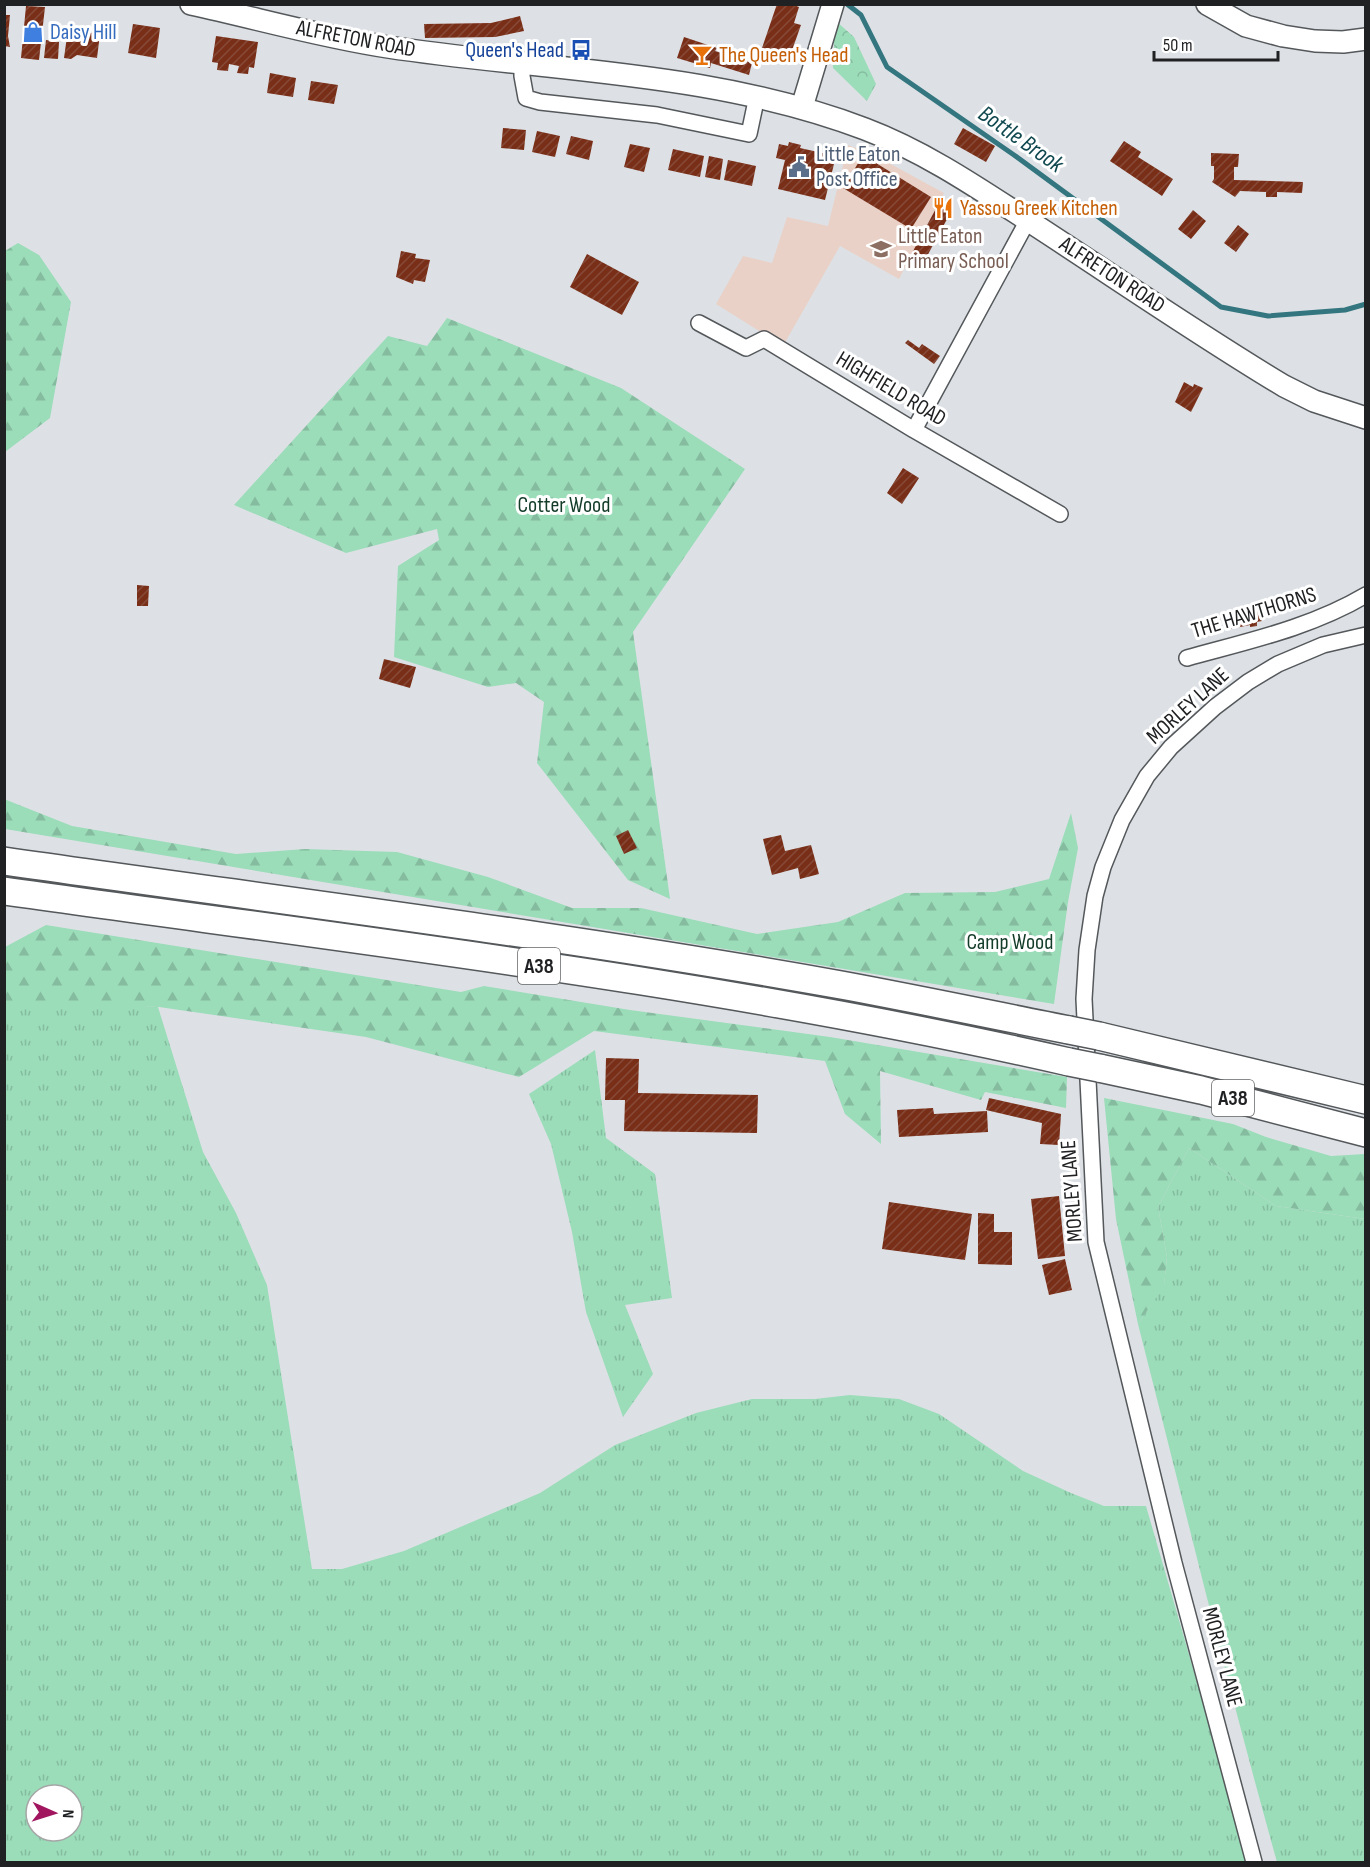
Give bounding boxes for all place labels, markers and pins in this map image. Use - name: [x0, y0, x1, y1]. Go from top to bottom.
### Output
- place label: Daisy Hill: [50, 19, 117, 46]
- shop icon: Daisy Hill: [21, 20, 45, 44]
- place label: Queen's Head: [465, 37, 564, 64]
- bus stop icon: Queen's Head: [569, 38, 593, 62]
- place label: The Queen's Head: [719, 42, 848, 69]
- bar icon: The Queen's Head: [690, 43, 714, 67]
- place label: Little Eaton Post Office: [816, 141, 900, 193]
- public building icon: Little Eaton Post Office: [787, 155, 811, 179]
- place label: Yassou Greek Kitchen: [960, 195, 1118, 222]
- restaurant icon: Yassou Greek Kitchen: [931, 196, 955, 220]
- place label: Little Eaton Primary School: [898, 223, 1009, 275]
- school or university icon: Little Eaton Primary School: [869, 237, 893, 261]

